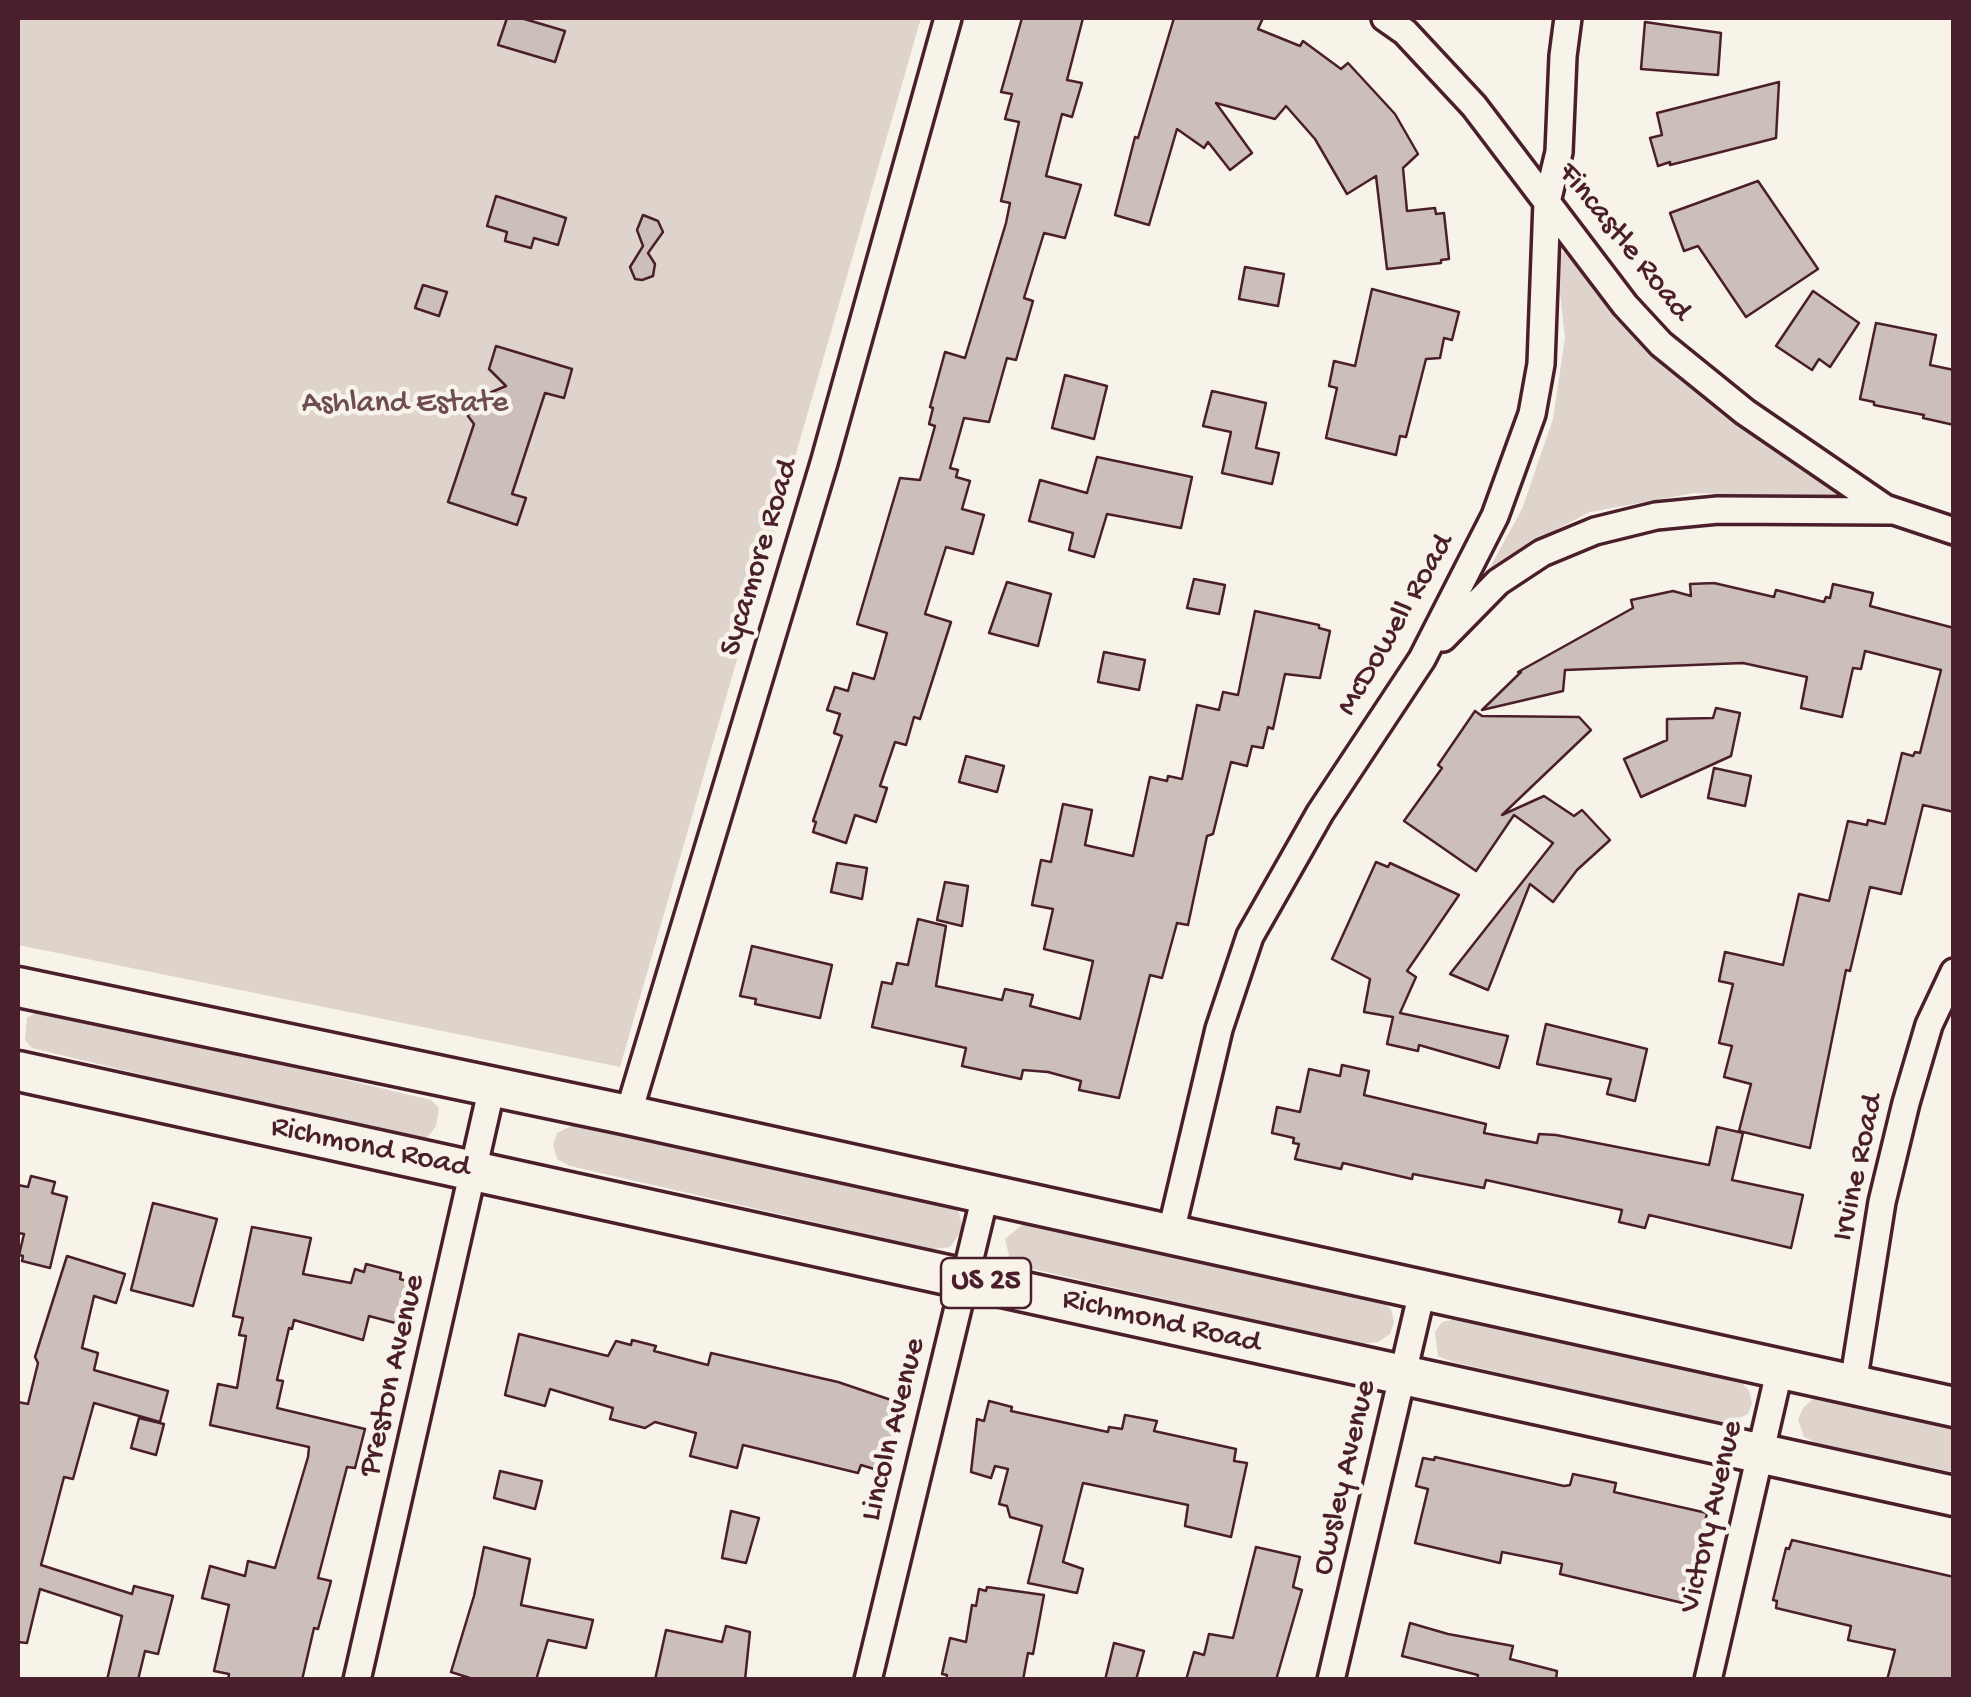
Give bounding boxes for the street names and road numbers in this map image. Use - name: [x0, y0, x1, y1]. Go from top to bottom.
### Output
- street label: Fincastle Road: [1547, 156, 1699, 330]
- street label: Sycamore Road: [713, 455, 809, 661]
- street label: McDowell Road: [1330, 528, 1464, 724]
- street label: Irvine Road: [1826, 1091, 1894, 1245]
- street label: Richmond Road: [267, 1109, 473, 1189]
- road number: US 25: [941, 1258, 1031, 1308]
- street label: Preston Avenue: [352, 1271, 436, 1481]
- street label: Richmond Road: [1058, 1282, 1264, 1364]
- street label: Lincoln Avenue: [854, 1334, 936, 1526]
- street label: Owsley Avenue: [1305, 1377, 1387, 1579]
- street label: Victory Avenue: [1672, 1417, 1754, 1617]

